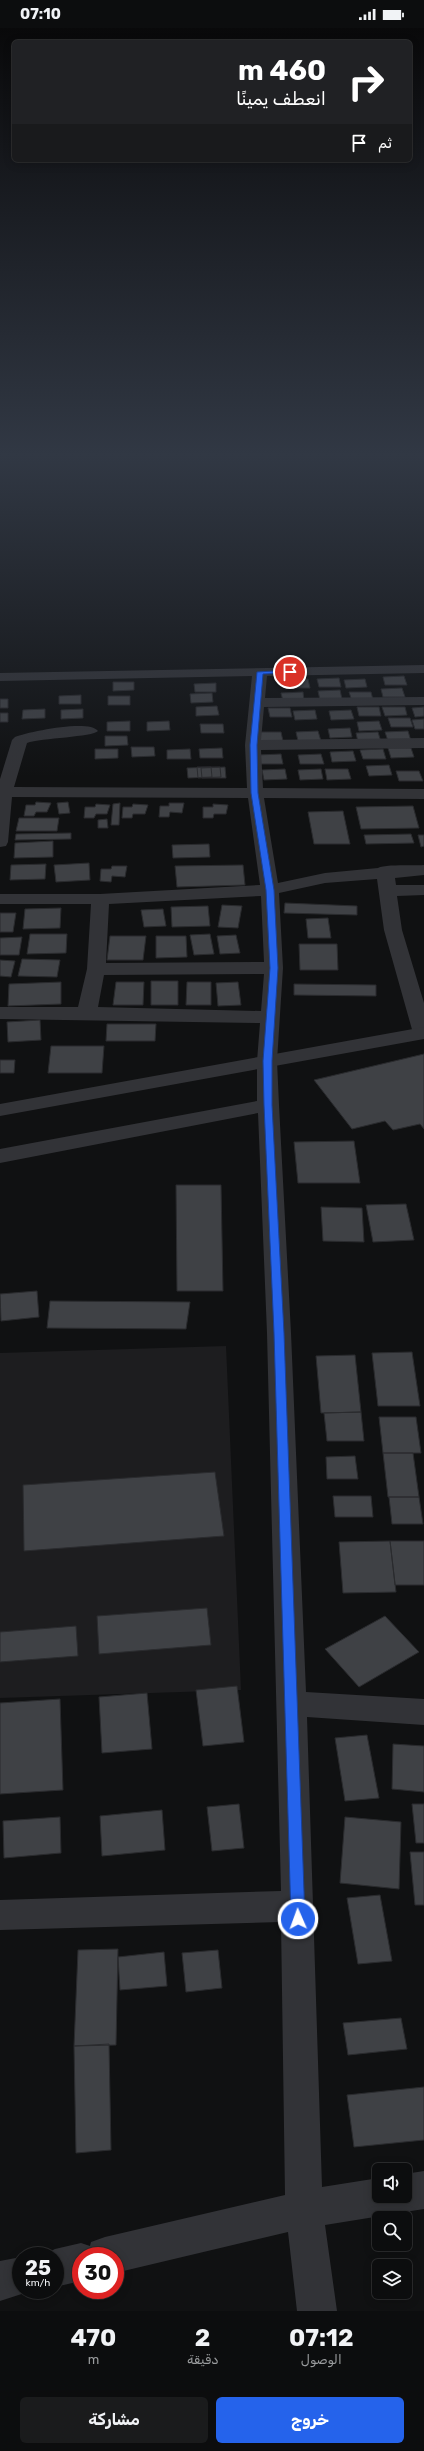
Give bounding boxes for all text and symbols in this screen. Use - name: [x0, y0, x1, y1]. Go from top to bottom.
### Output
- text: 07:10: [20, 5, 61, 23]
- text: 460 m: [238, 54, 326, 87]
- icon: right: [340, 56, 392, 108]
- text: انعطف يمينًا: [236, 88, 326, 110]
- icon: arrive: [348, 132, 370, 154]
- text: ثم: [378, 134, 392, 152]
- pin: [273, 655, 307, 689]
- icon: arrive: [279, 661, 301, 683]
- position arrow: [277, 1898, 319, 1940]
- map controls: [372, 2163, 412, 2299]
- button: sound: [372, 2163, 412, 2203]
- button: search: [372, 2211, 412, 2251]
- speed limit sign: 30: [72, 2247, 124, 2299]
- text: 25: [25, 2256, 51, 2280]
- button: layers: [372, 2259, 412, 2299]
- text: km/h: [26, 2277, 50, 2289]
- text: 470: [71, 2324, 116, 2352]
- text: 2: [195, 2324, 210, 2352]
- text: 07:12: [289, 2324, 353, 2352]
- text: m: [88, 2352, 99, 2367]
- text: دقيقة: [187, 2352, 218, 2367]
- text: الوصول: [301, 2352, 342, 2367]
- button: مشاركة: [20, 2397, 208, 2443]
- button: خروج: [216, 2397, 404, 2443]

